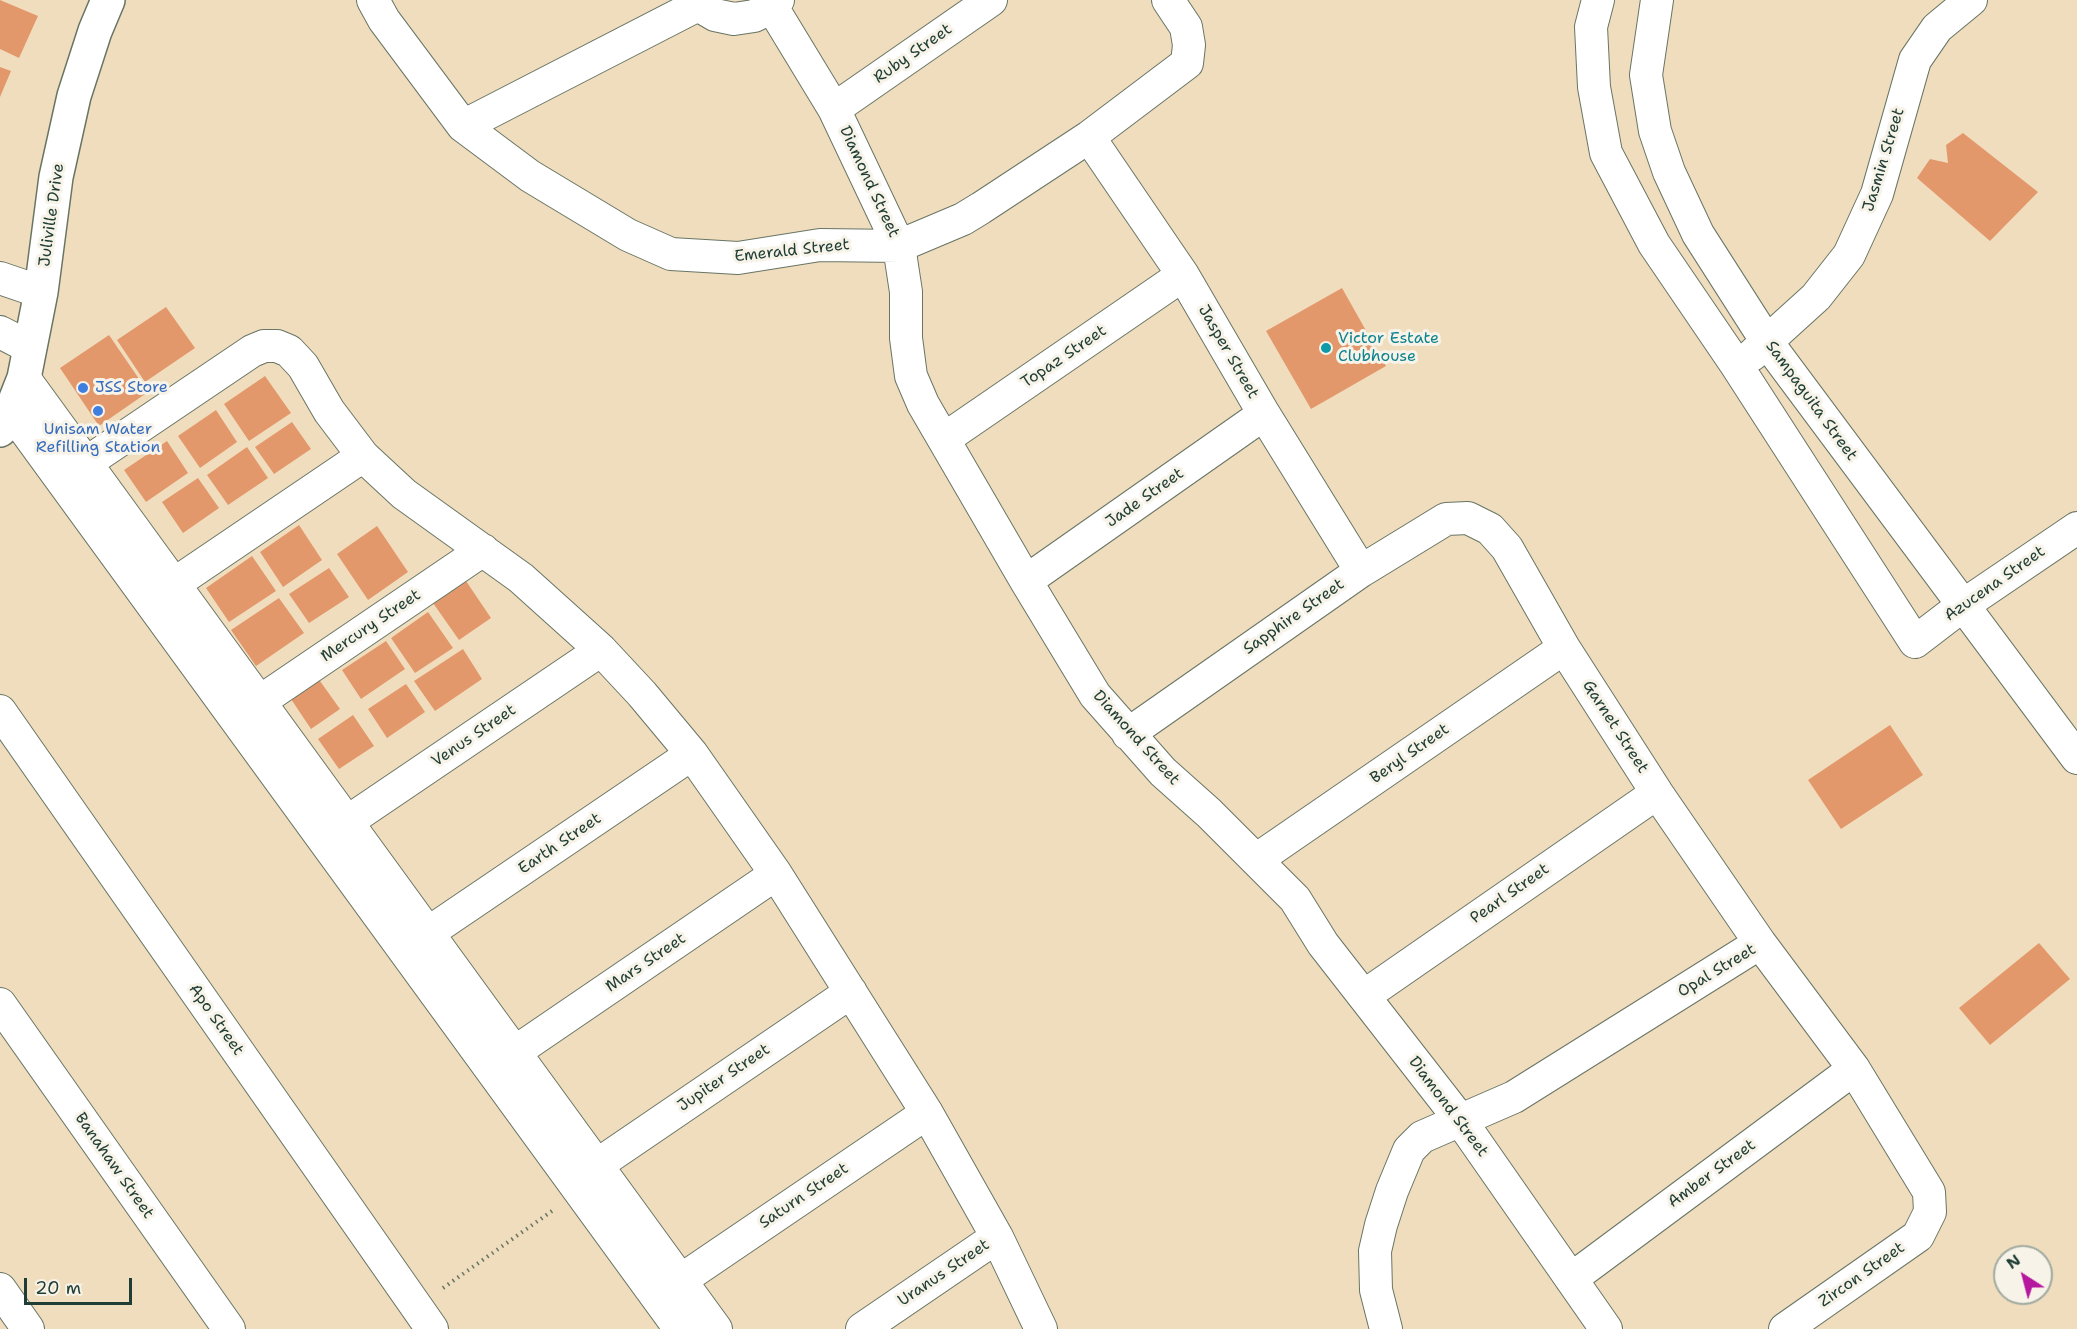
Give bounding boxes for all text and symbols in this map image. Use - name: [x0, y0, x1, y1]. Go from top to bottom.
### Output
- street label: Ruby Street: [870, 20, 956, 88]
- street label: Jasmin Street: [1859, 106, 1909, 214]
- street label: Diamond Street: [835, 123, 903, 241]
- street label: Juliville Drive: [35, 162, 69, 268]
- street label: Emerald Street: [733, 235, 851, 267]
- street label: Jasper Street: [1193, 302, 1263, 402]
- street label: Topaz Street: [1018, 321, 1110, 393]
- place label: Victor Estate Clubhouse: [1338, 329, 1439, 367]
- street label: Sampaguita Street: [1761, 337, 1861, 465]
- marker: Victor Estate Clubhouse: [1319, 341, 1333, 355]
- place label: JSS Store: [95, 378, 168, 398]
- marker: JSS Store: [76, 381, 90, 395]
- marker: Unisam Water Refilling Station: [91, 404, 105, 418]
- place label: Unisam Water Refilling Station: [36, 420, 160, 458]
- street label: Jade Street: [1102, 464, 1188, 532]
- street label: Azucena Street: [1941, 542, 2049, 626]
- street label: Sapphire Street: [1240, 575, 1348, 659]
- street label: Mercury Street: [317, 586, 425, 666]
- street label: Garnet Street: [1578, 677, 1652, 777]
- street label: Diamond Street: [1089, 687, 1183, 789]
- street label: Venus Street: [428, 701, 520, 771]
- street label: Beryl Street: [1367, 720, 1453, 788]
- street label: Earth Street: [515, 809, 605, 879]
- street label: Pearl Street: [1467, 860, 1553, 928]
- street label: Mars Street: [602, 929, 690, 997]
- street label: Opal Street: [1674, 940, 1760, 1002]
- street label: Apo Street: [184, 981, 248, 1059]
- street label: Jupiter Street: [674, 1040, 774, 1116]
- street label: Diamond Street: [1404, 1053, 1492, 1161]
- street label: Banahaw Street: [70, 1109, 158, 1223]
- street label: Amber Street: [1664, 1136, 1760, 1212]
- street label: Saturn Street: [756, 1159, 852, 1233]
- street label: Uranus Street: [895, 1235, 993, 1311]
- street label: Zircon Street: [1815, 1238, 1909, 1312]
- north arrow: [1993, 1245, 2053, 1305]
- text: N: [2002, 1249, 2025, 1274]
- scale bar: [27, 1266, 135, 1304]
- text: 20 m: [35, 1276, 81, 1300]

